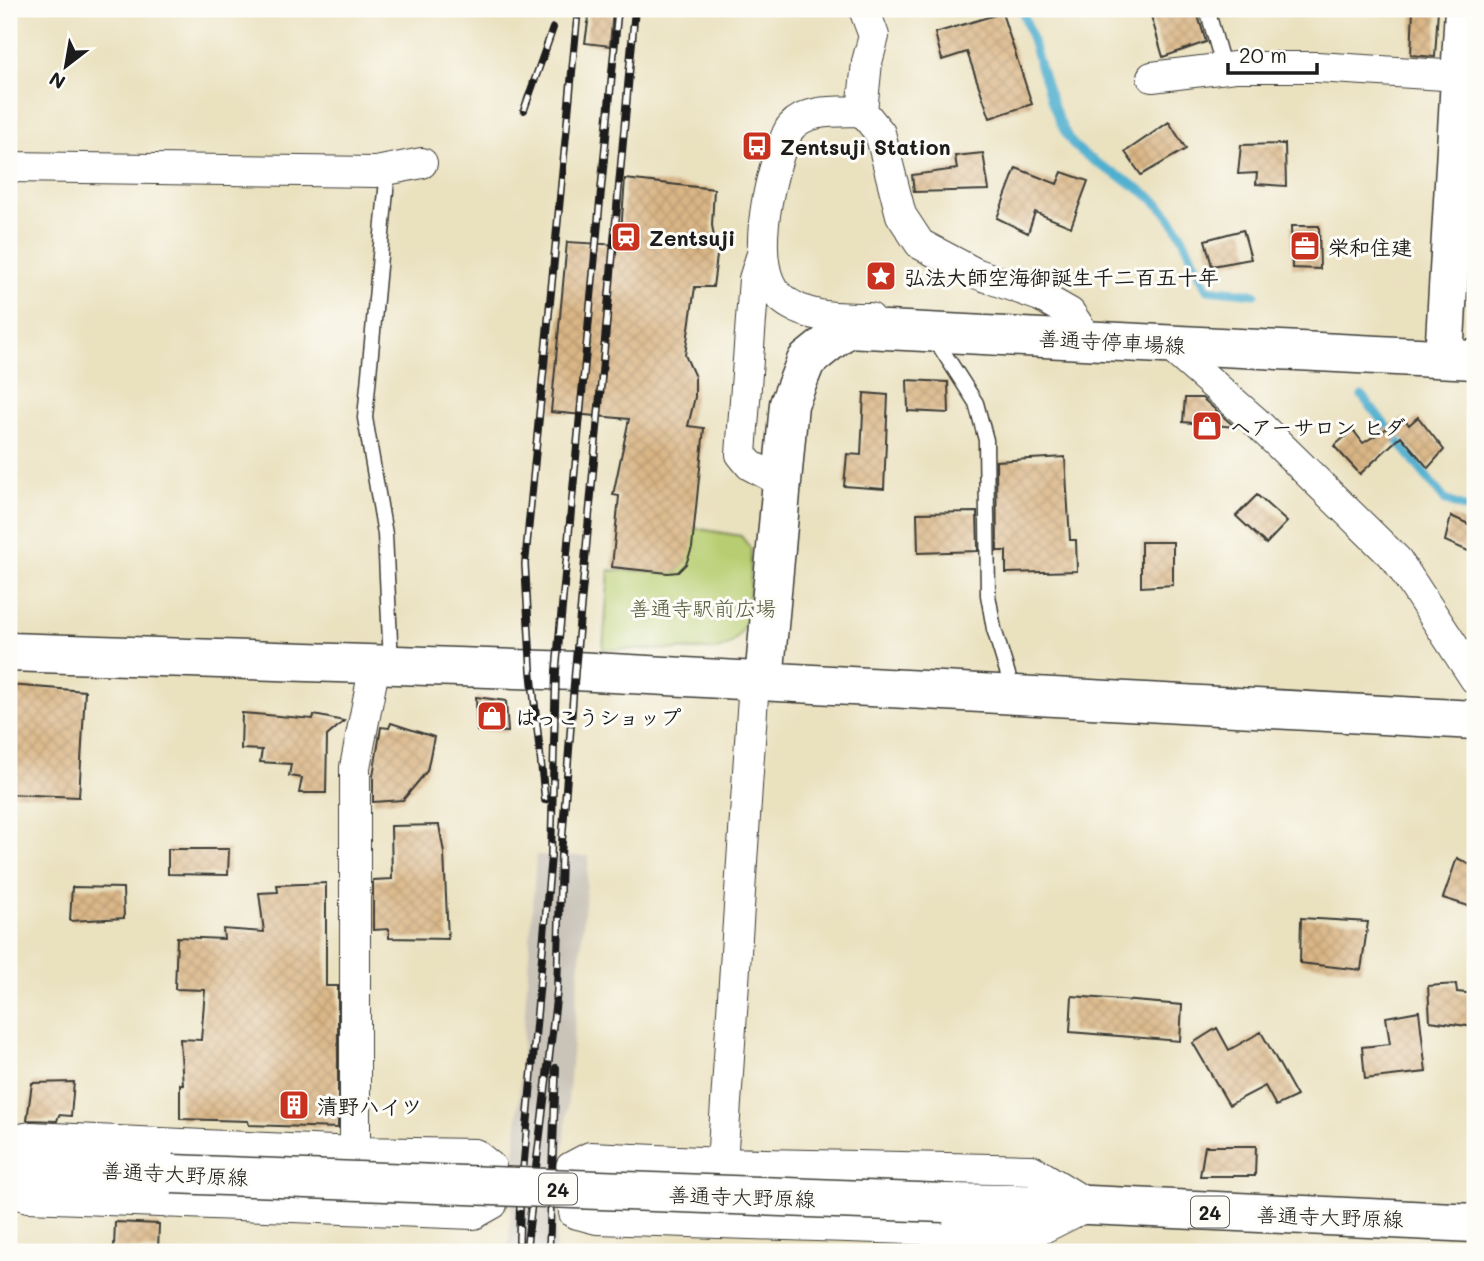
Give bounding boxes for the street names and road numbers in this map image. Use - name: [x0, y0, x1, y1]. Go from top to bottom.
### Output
- street label: 善通寺停車場線: [1038, 324, 1186, 358]
- street label: 善通寺大野原線: [101, 1156, 249, 1190]
- road number: 24: [539, 1174, 577, 1204]
- street label: 善通寺大野原線: [668, 1180, 816, 1212]
- road number: 24: [1191, 1196, 1229, 1228]
- street label: 善通寺大野原線: [1256, 1200, 1404, 1232]

